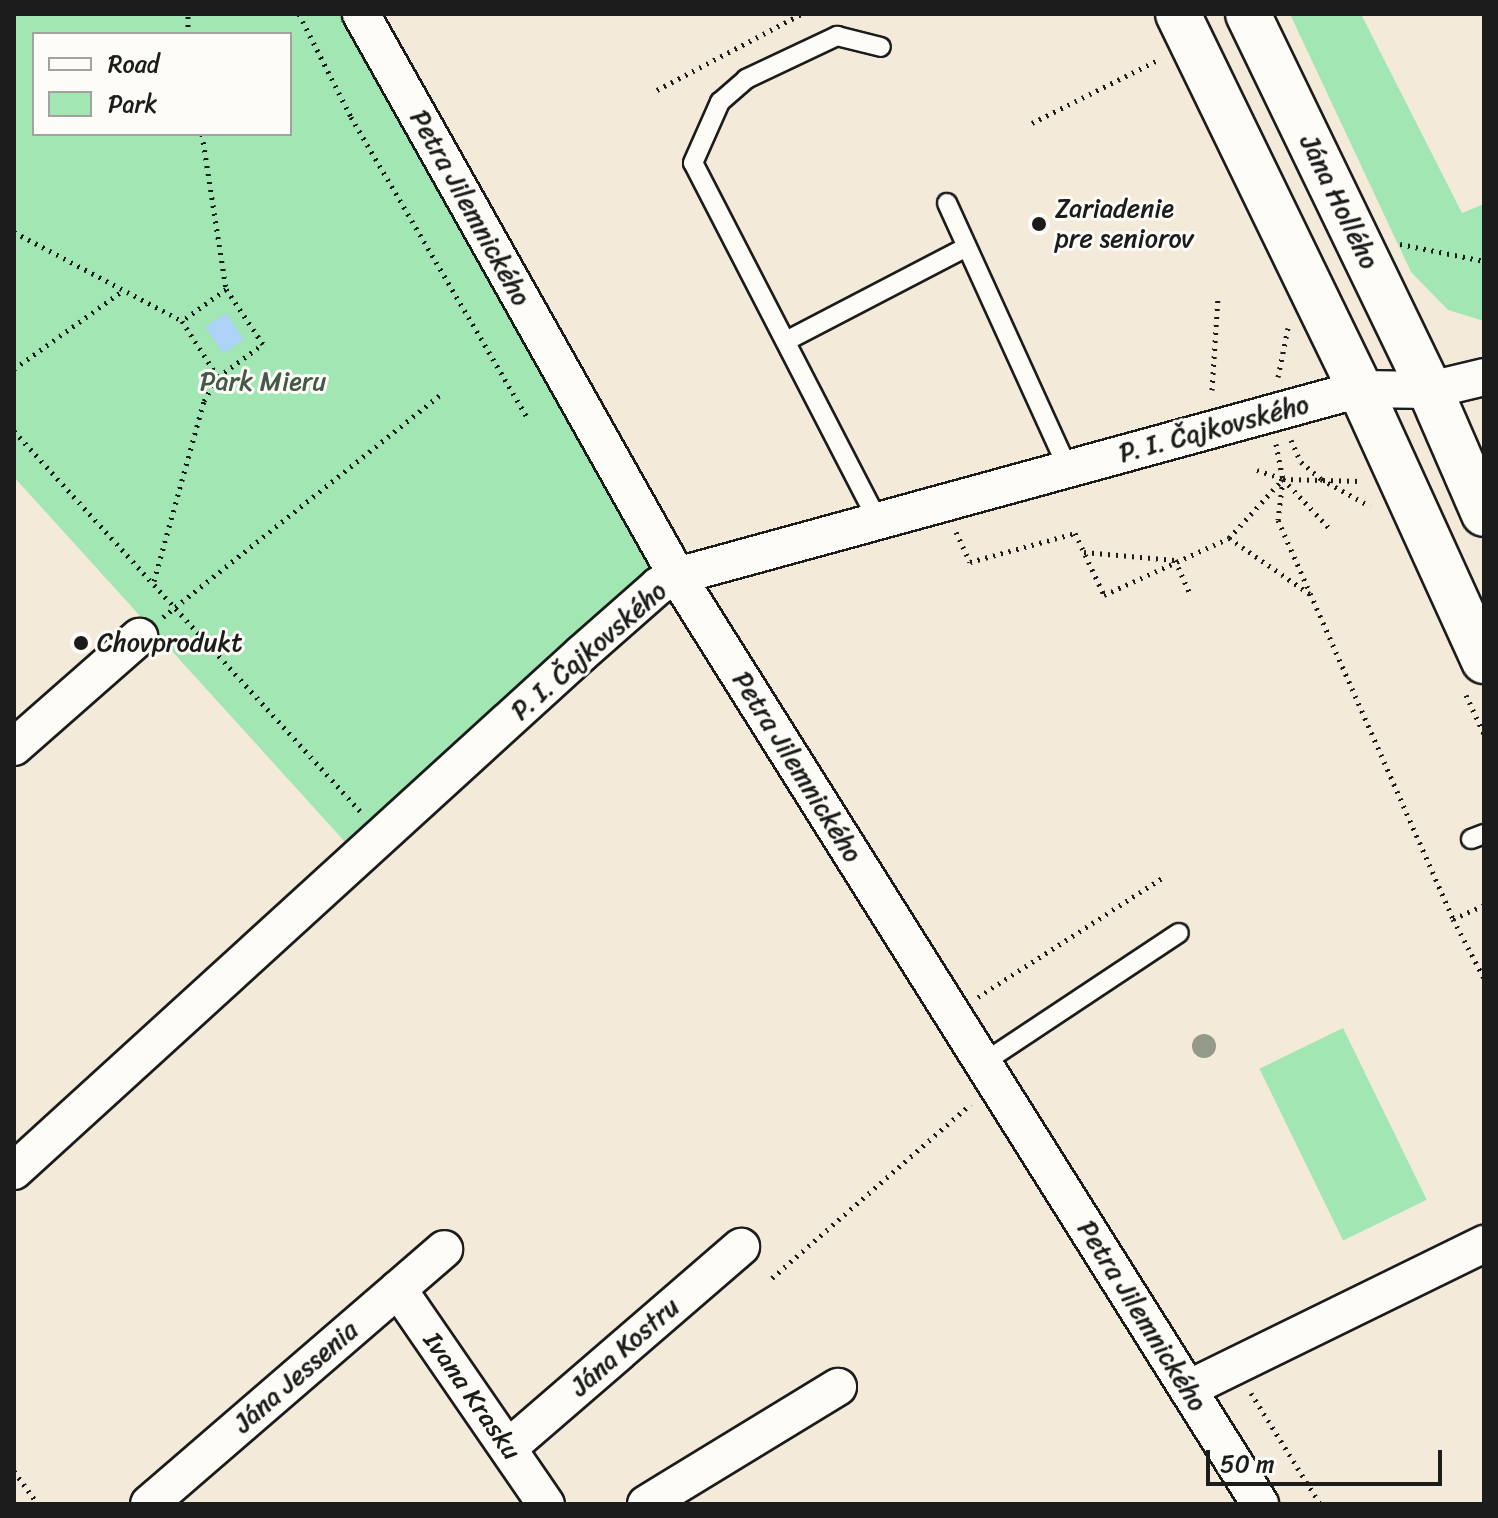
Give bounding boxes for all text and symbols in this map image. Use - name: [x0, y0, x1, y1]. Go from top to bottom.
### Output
- legend: [32, 32, 292, 136]
- text: Road: [108, 43, 159, 85]
- text: Park: [108, 83, 157, 125]
- street label: Petra Jilemnického: [403, 105, 537, 311]
- street label: Jána Hollého: [1293, 130, 1385, 274]
- place label: Zariadenie pre seniorov: [1055, 193, 1195, 254]
- marker: Zariadenie pre seniorov: [1030, 215, 1048, 233]
- park label: Park Mieru: [200, 366, 326, 398]
- street label: P. I. Čajkovského: [1116, 389, 1312, 469]
- street label: P. I. Čajkovského: [505, 575, 673, 727]
- place label: Chovprodukt: [97, 627, 243, 659]
- marker: Chovprodukt: [72, 634, 90, 652]
- street label: Petra Jilemnického: [726, 666, 868, 868]
- street label: Petra Jilemnického: [1071, 1215, 1213, 1417]
- street label: Jána Kostru: [563, 1291, 687, 1403]
- street label: Jána Jessenia: [227, 1314, 365, 1440]
- street label: Ivana Krasku: [417, 1326, 527, 1466]
- scale bar: [1210, 1434, 1446, 1484]
- text: 50 m: [1220, 1443, 1275, 1485]

